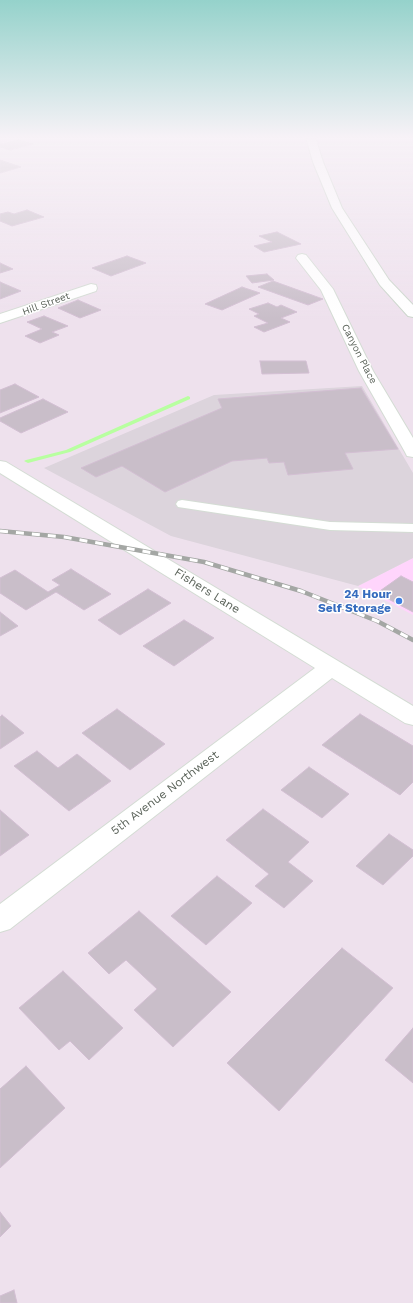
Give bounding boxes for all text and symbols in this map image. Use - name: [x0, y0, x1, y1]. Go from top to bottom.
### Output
- street label: Hill Street: [21, 290, 71, 318]
- street label: Canyon Place: [339, 322, 379, 386]
- street label: Fishers Lane: [172, 565, 242, 617]
- place label: 24 Hour Self Storage: [318, 587, 391, 615]
- marker: 24 Hour Self Storage: [394, 596, 404, 606]
- street label: 5th Avenue Northwest: [108, 748, 222, 838]

